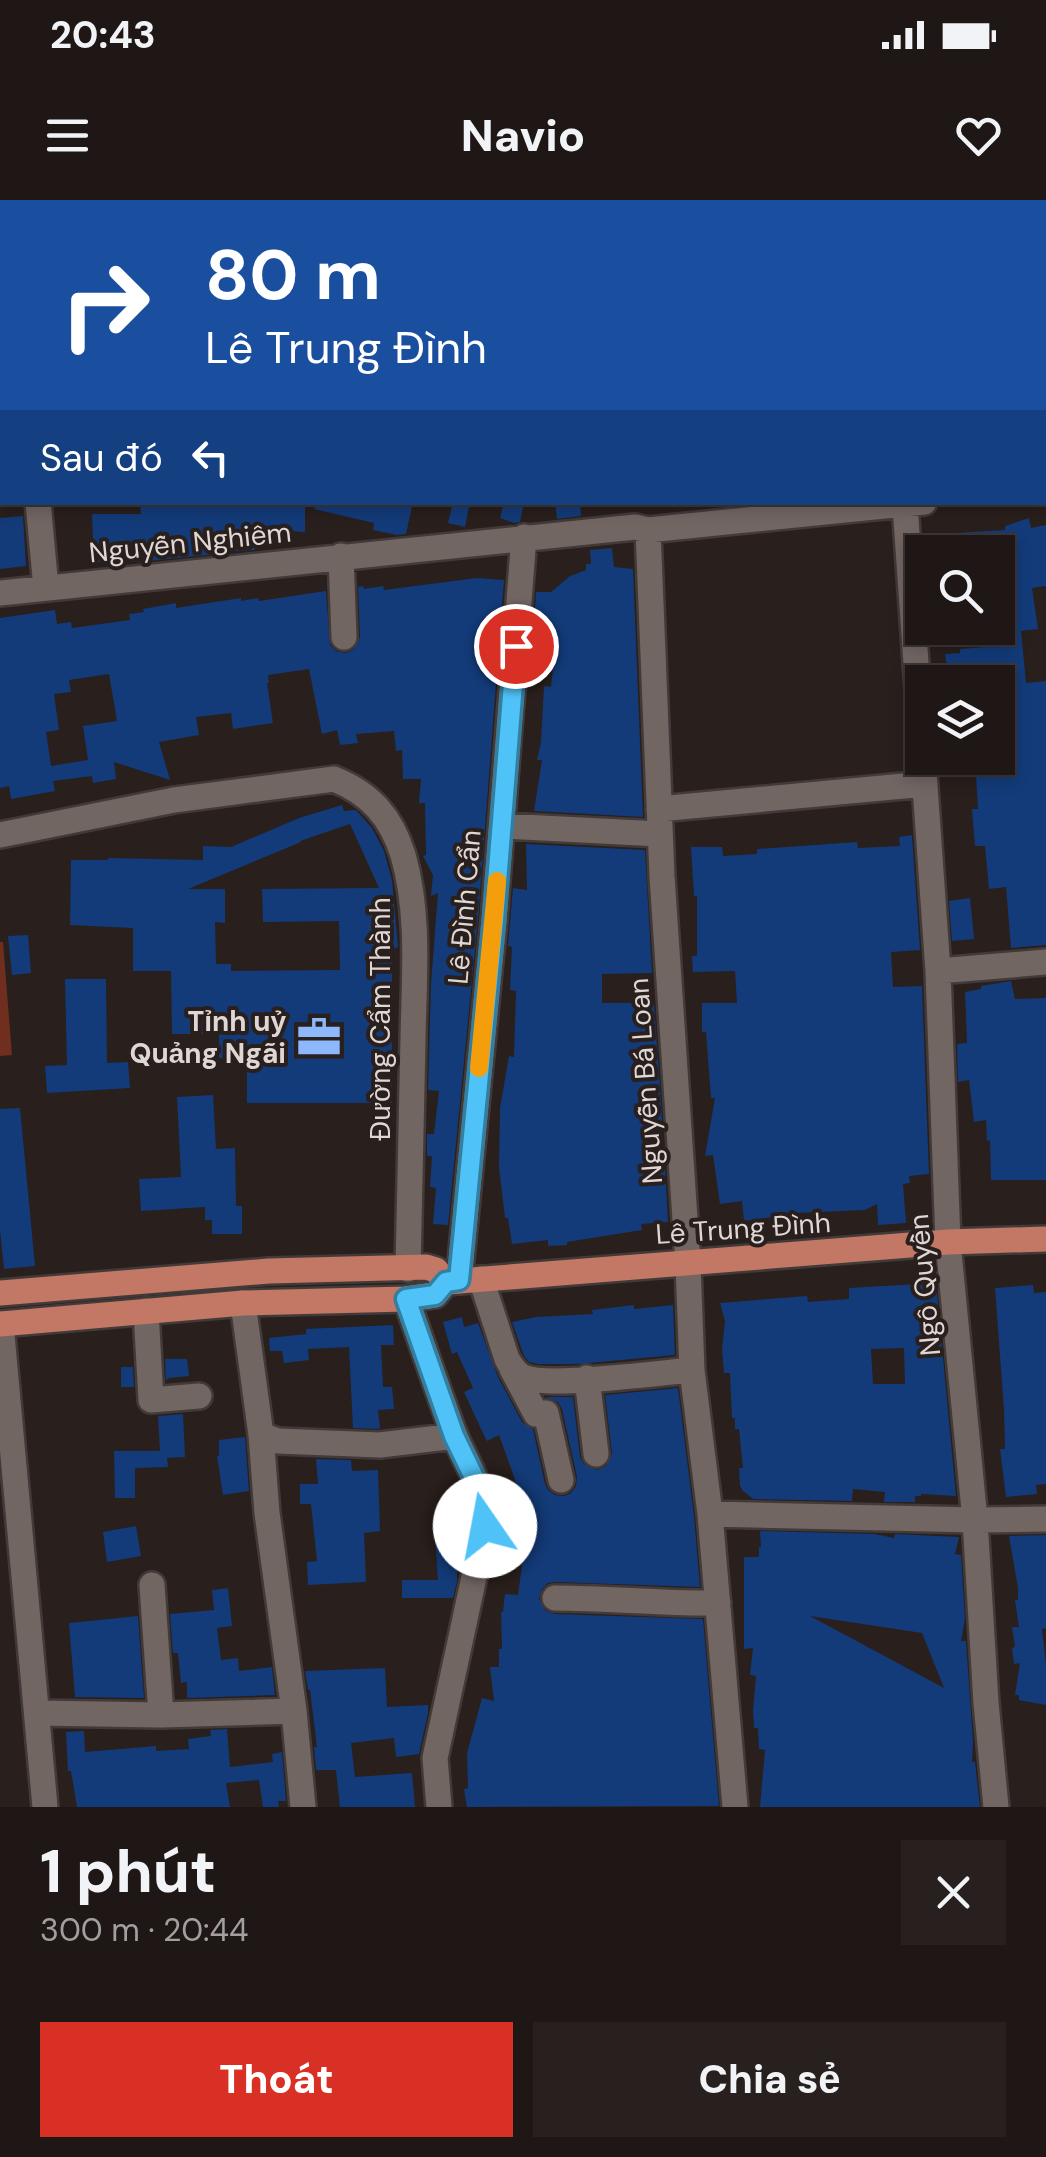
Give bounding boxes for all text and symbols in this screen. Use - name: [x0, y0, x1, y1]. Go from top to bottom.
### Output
- text: 20:43: [50, 10, 156, 60]
- text: Navio: [461, 106, 585, 165]
- icon: menu: [40, 108, 95, 163]
- icon: heart: [951, 108, 1006, 163]
- text: 80 m: [205, 230, 381, 321]
- icon: right: [40, 240, 170, 370]
- text: Lê Trung Đình: [205, 318, 487, 377]
- icon: left: [183, 430, 238, 485]
- text: Sau đó: [40, 433, 163, 483]
- street label: Nguyễn Nghiêm: [87, 513, 293, 572]
- map controls: [905, 535, 1015, 775]
- button: search: [905, 535, 1015, 645]
- pin: [474, 604, 559, 689]
- icon: arrive: [489, 619, 544, 674]
- button: layers: [905, 665, 1015, 775]
- street label: Lê Đình Cẩn: [439, 828, 490, 986]
- street label: Đường Cẩm Thành: [362, 897, 399, 1141]
- street label: Nguyễn Bá Loan: [620, 977, 671, 1185]
- place label: Tỉnh uỷ Quảng Ngãi: [130, 1003, 286, 1072]
- office icon: Tỉnh uỷ Quảng Ngãi: [295, 1013, 343, 1061]
- street label: Lê Trung Đình: [654, 1204, 832, 1253]
- street label: Ngô Quyền: [900, 1212, 949, 1358]
- position arrow: [433, 1474, 537, 1578]
- text: 1 phút: [40, 1832, 216, 1911]
- button: close: [901, 1840, 1006, 1945]
- text: 300 m · 20:44: [40, 1909, 248, 1951]
- button: Thoát: [40, 2022, 513, 2137]
- button: Chia sẻ: [533, 2022, 1006, 2137]

